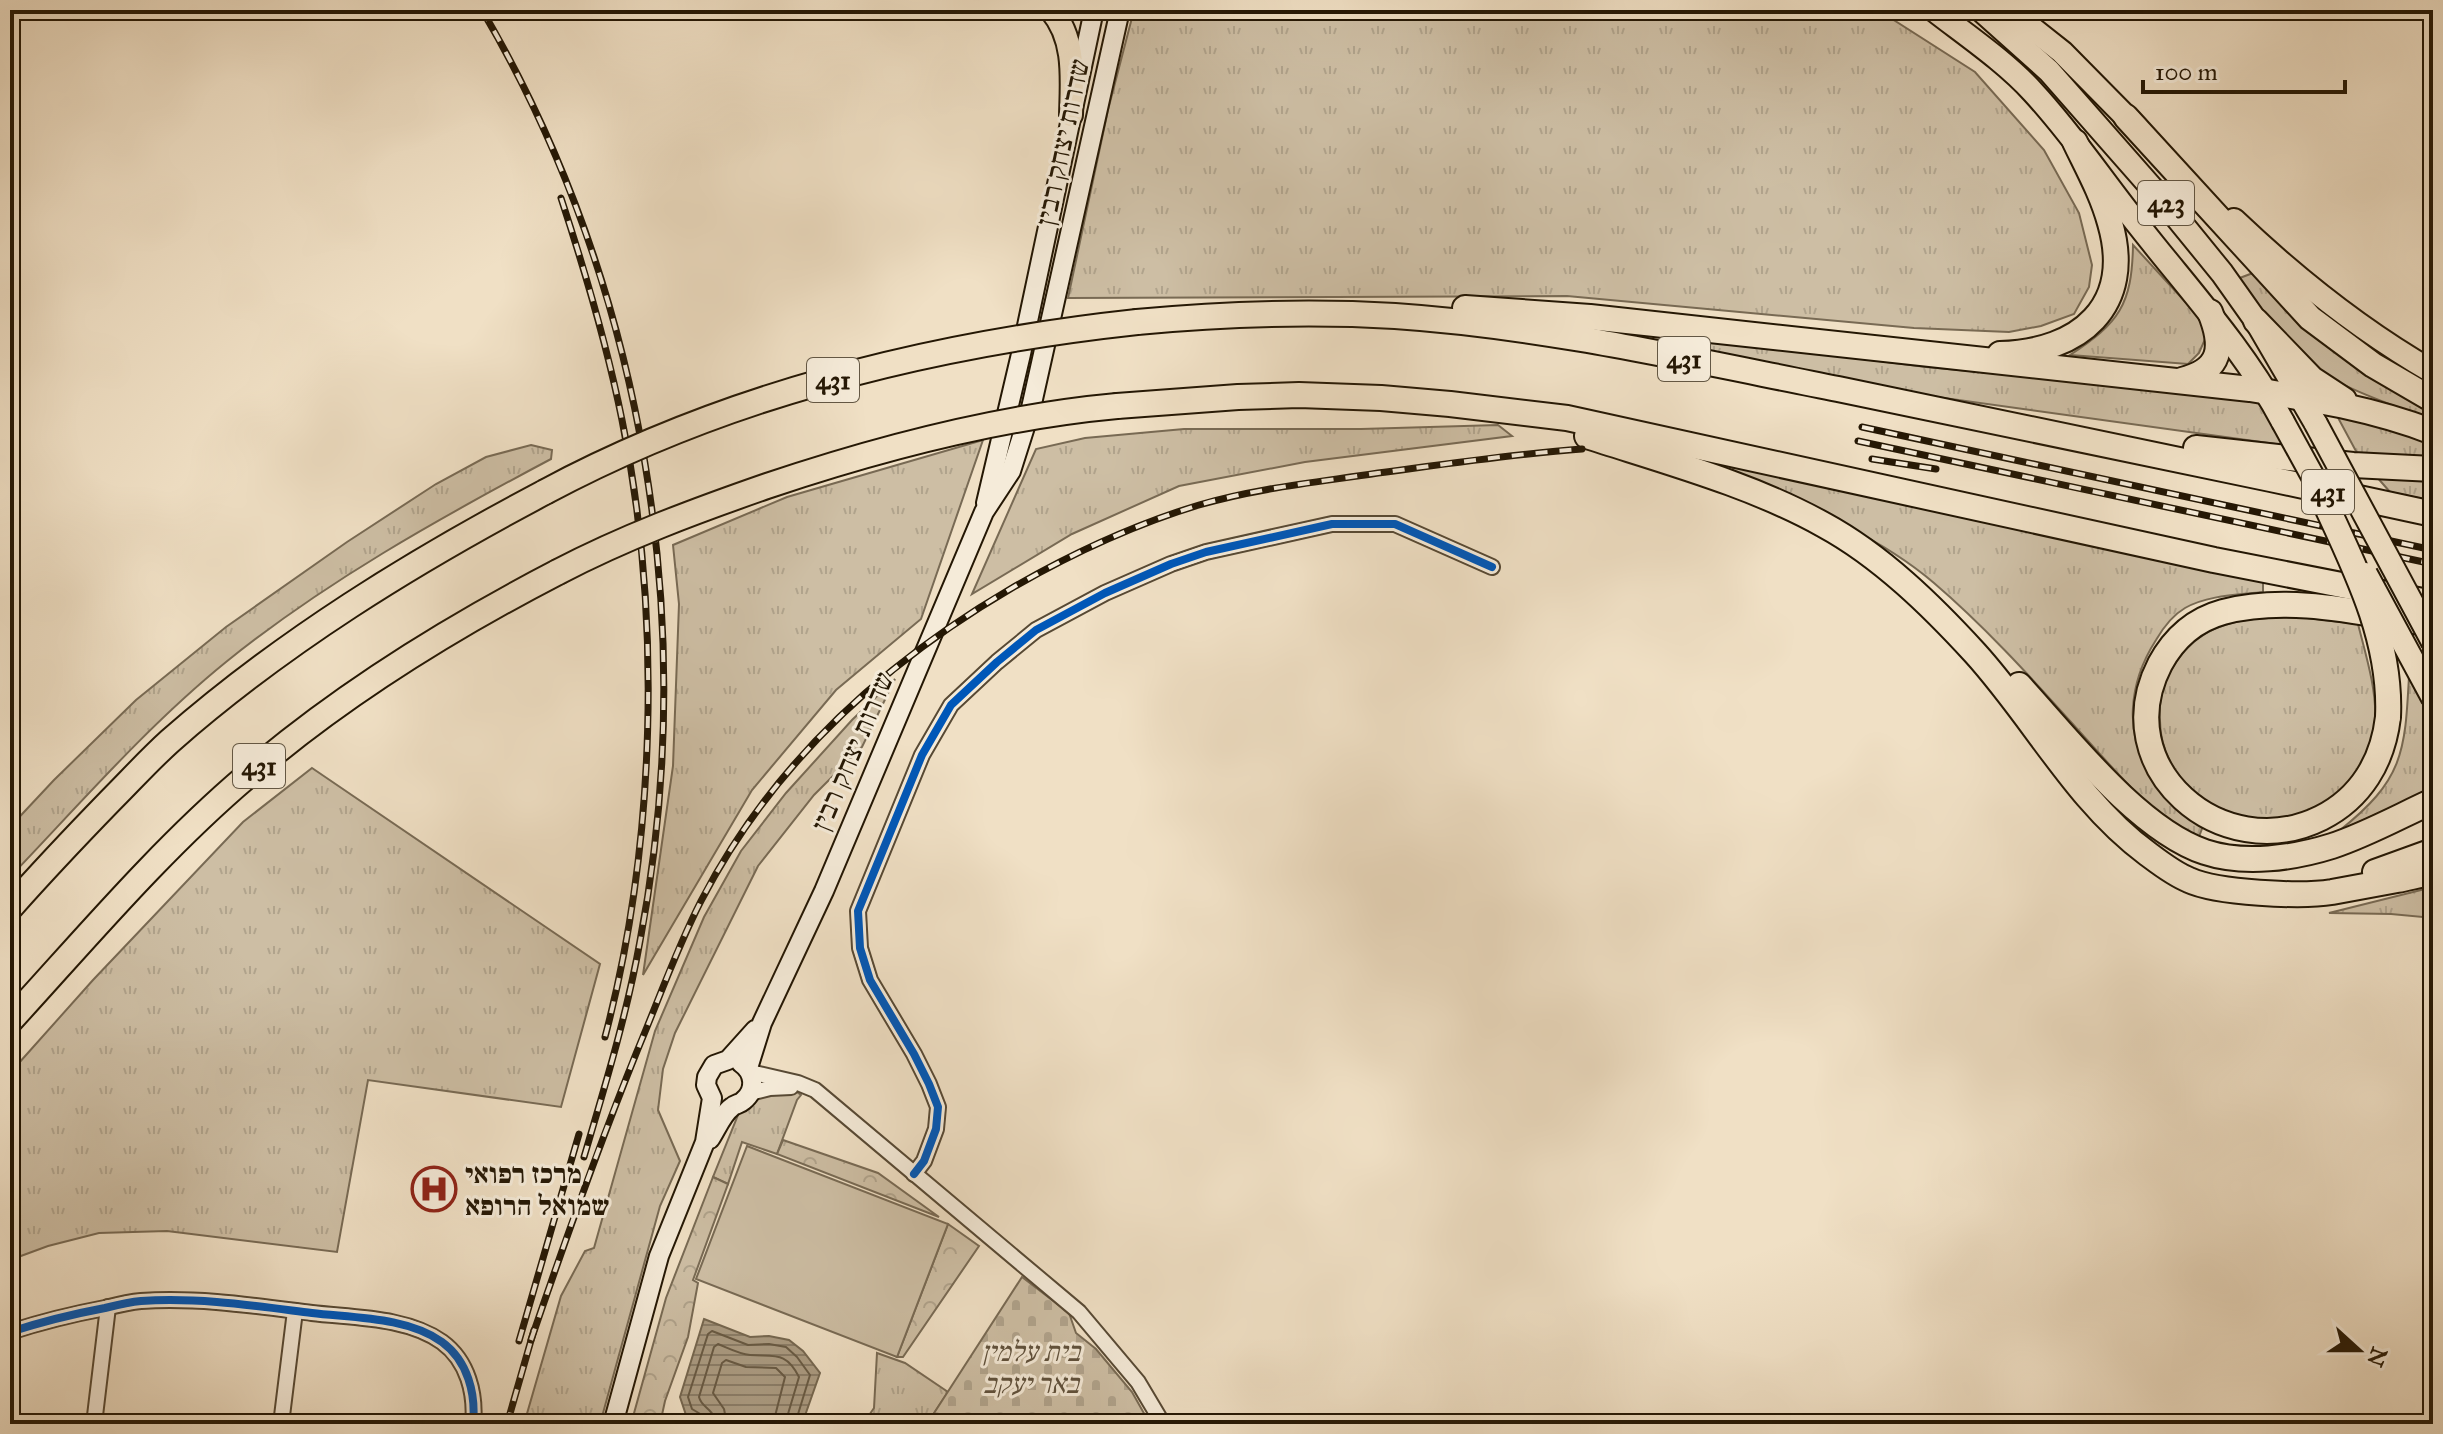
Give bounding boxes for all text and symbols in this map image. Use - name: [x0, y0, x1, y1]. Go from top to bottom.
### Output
- scale bar: [2143, 44, 2345, 94]
- street label: שדרות יצחק רבין: [1028, 56, 1097, 229]
- text: 100 m: [2155, 57, 2218, 87]
- road number: 423: [2138, 181, 2194, 225]
- road number: 431: [1658, 337, 1710, 381]
- road number: 431: [807, 358, 859, 402]
- road number: 431: [2302, 470, 2354, 514]
- street label: שדרות יצחק רבין: [803, 666, 902, 836]
- road number: 431: [233, 744, 285, 788]
- place label: מרכז רפואי שמואל הרופא: [465, 1156, 610, 1223]
- hospital icon: מרכז רפואי שמואל הרופא: [410, 1165, 458, 1213]
- north arrow: [2319, 1310, 2399, 1390]
- park label: בית עלמין באר יעקב: [982, 1334, 1082, 1401]
- text: N: [2361, 1343, 2393, 1371]

